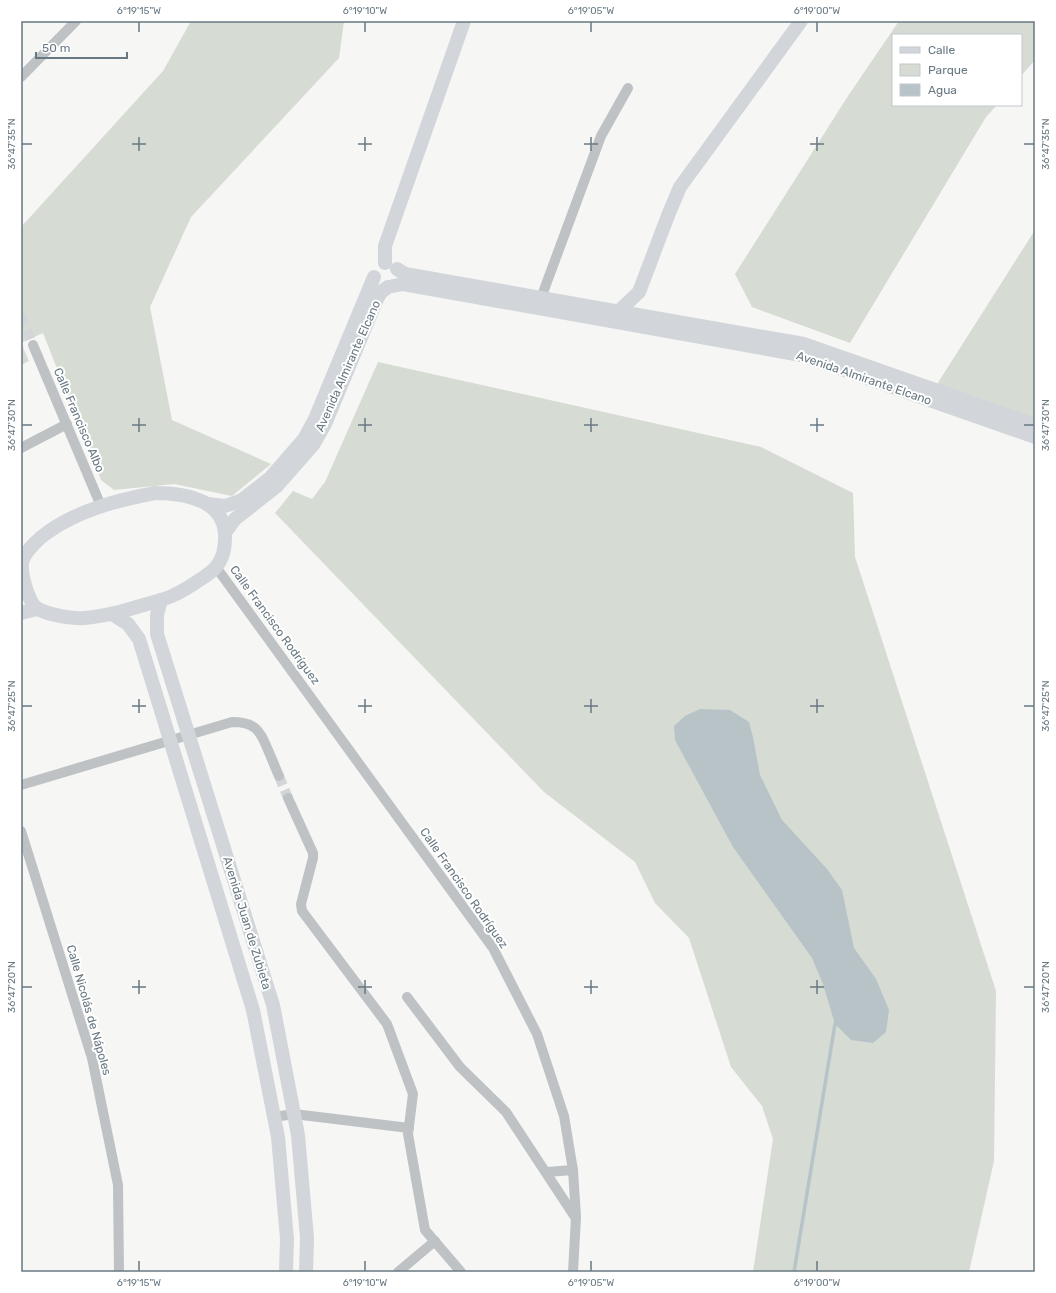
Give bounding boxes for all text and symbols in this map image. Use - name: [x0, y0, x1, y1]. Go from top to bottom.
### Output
- text: 6°19'15"W: [117, 5, 161, 17]
- text: 6°19'10"W: [343, 5, 387, 17]
- text: 6°19'05"W: [568, 5, 614, 17]
- text: 6°19'00"W: [794, 5, 840, 17]
- scale bar: [36, 34, 127, 60]
- legend: [892, 34, 1022, 106]
- text: 50 m: [42, 41, 70, 55]
- text: Calle: [928, 43, 955, 57]
- text: Parque: [928, 63, 968, 77]
- text: Agua: [928, 83, 957, 97]
- text: 36°47'35"N: [6, 118, 18, 170]
- text: 36°47'35"N: [1040, 118, 1052, 170]
- street label: Avenida Almirante Elcano: [313, 298, 383, 434]
- street label: Avenida Almirante Elcano: [795, 348, 934, 408]
- street label: Calle Francisco Albo: [51, 366, 107, 474]
- text: 36°47'30"N: [6, 399, 18, 451]
- text: 36°47'30"N: [1040, 399, 1052, 451]
- street label: Calle Francisco Rodríguez: [227, 563, 323, 687]
- text: 36°47'25"N: [6, 680, 18, 732]
- text: 36°47'25"N: [1040, 680, 1052, 732]
- street label: Calle Francisco Rodríguez: [417, 825, 511, 951]
- street label: Avenida Juan de Zubieta: [220, 855, 274, 991]
- street label: Calle Nicolás de Nápoles: [64, 943, 114, 1077]
- text: 36°47'20"N: [6, 961, 18, 1013]
- text: 36°47'20"N: [1040, 961, 1052, 1013]
- text: 6°19'15"W: [117, 1277, 161, 1289]
- text: 6°19'10"W: [343, 1277, 387, 1289]
- text: 6°19'05"W: [568, 1277, 614, 1289]
- text: 6°19'00"W: [794, 1277, 840, 1289]

